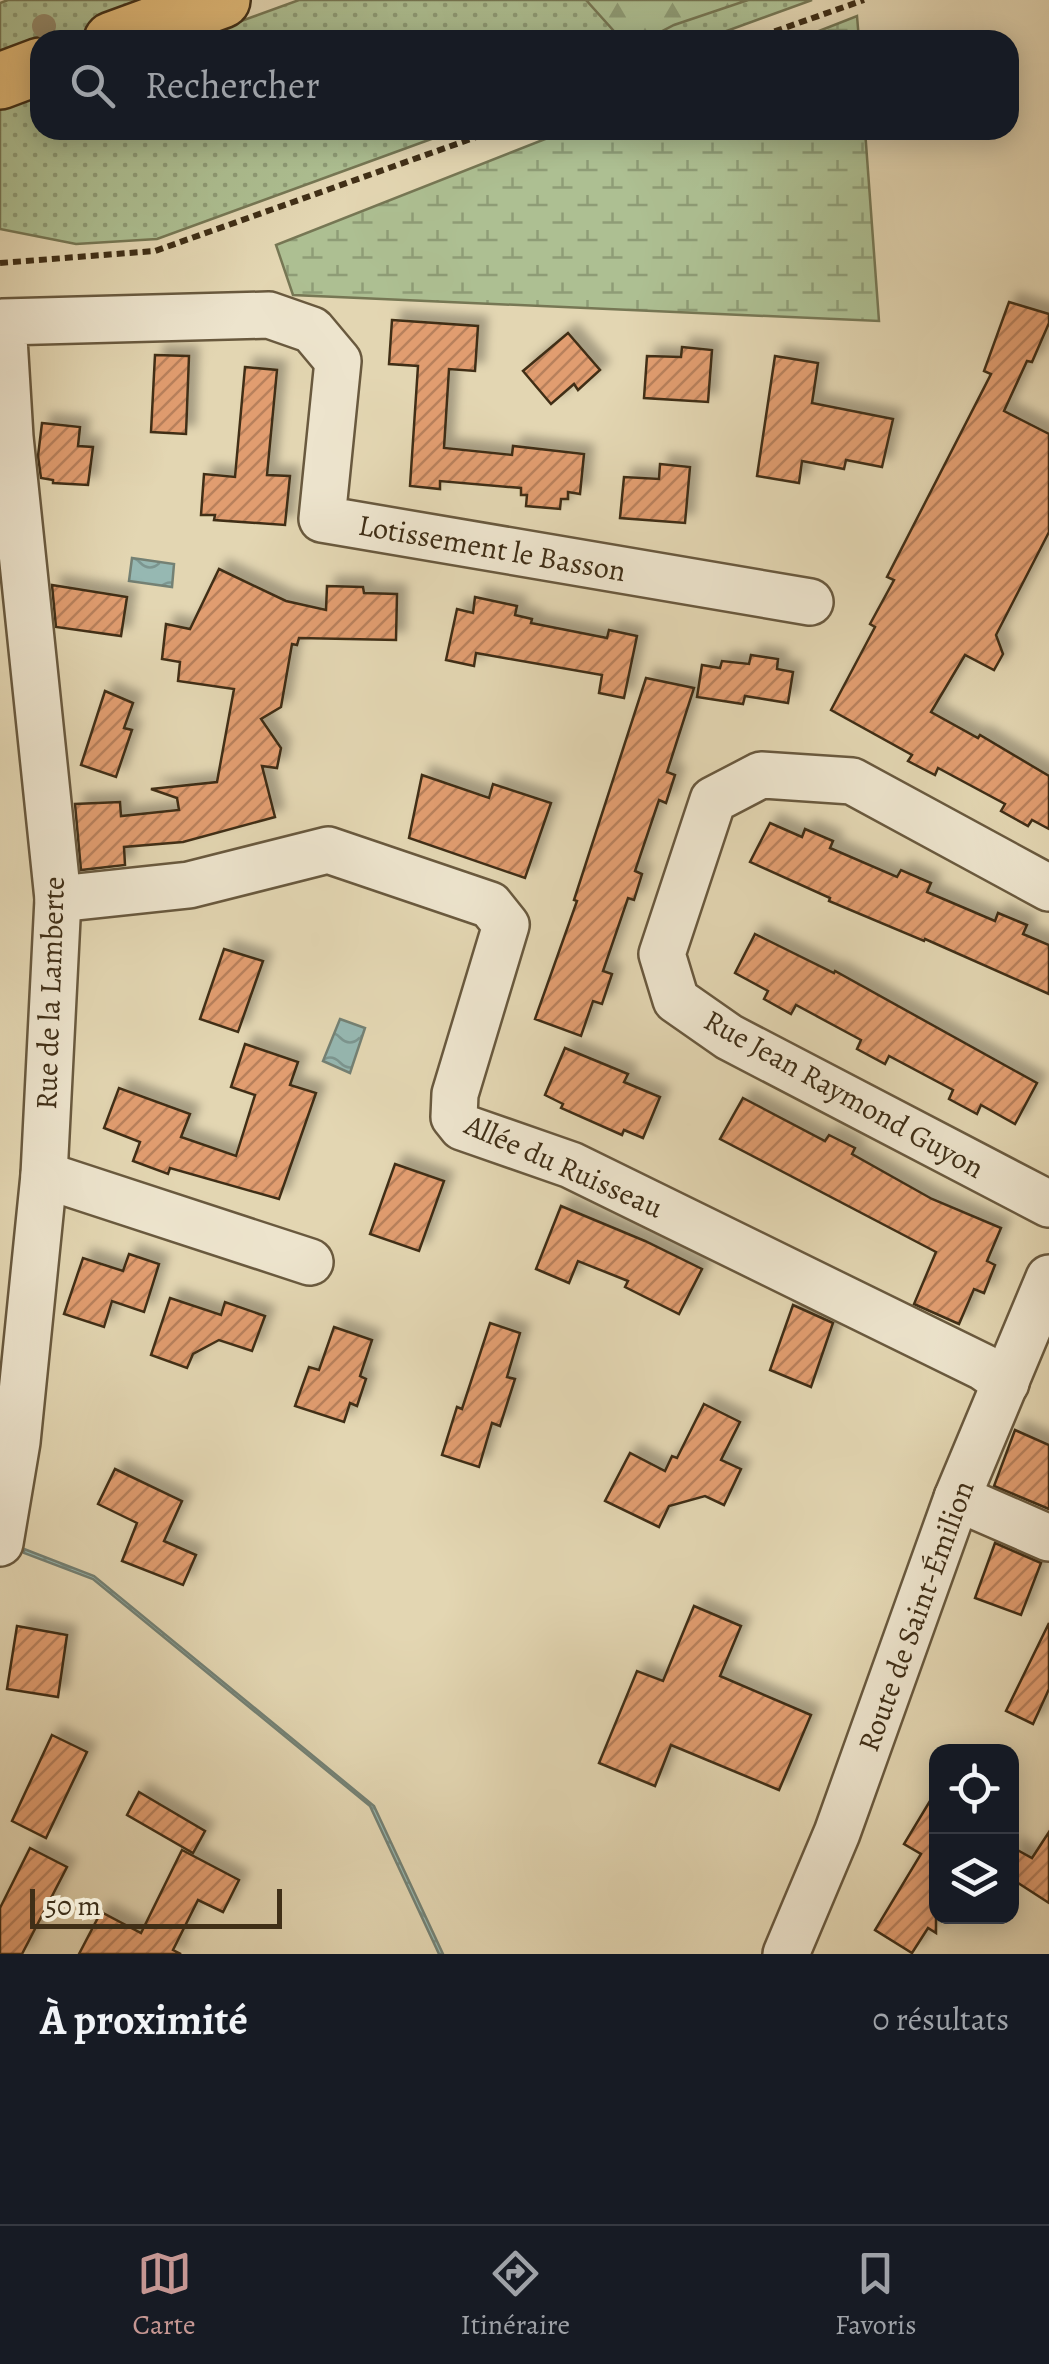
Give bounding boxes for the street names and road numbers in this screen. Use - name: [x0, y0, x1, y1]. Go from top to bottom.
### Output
- street label: Lotissement le Basson: [355, 505, 629, 591]
- street label: Rue de la Lamberte: [26, 876, 74, 1110]
- street label: Rue Jean Raymond Guyon: [697, 1000, 991, 1188]
- street label: Allée du Ruisseau: [458, 1104, 670, 1228]
- street label: Route de Saint-Émilion: [848, 1475, 984, 1757]

